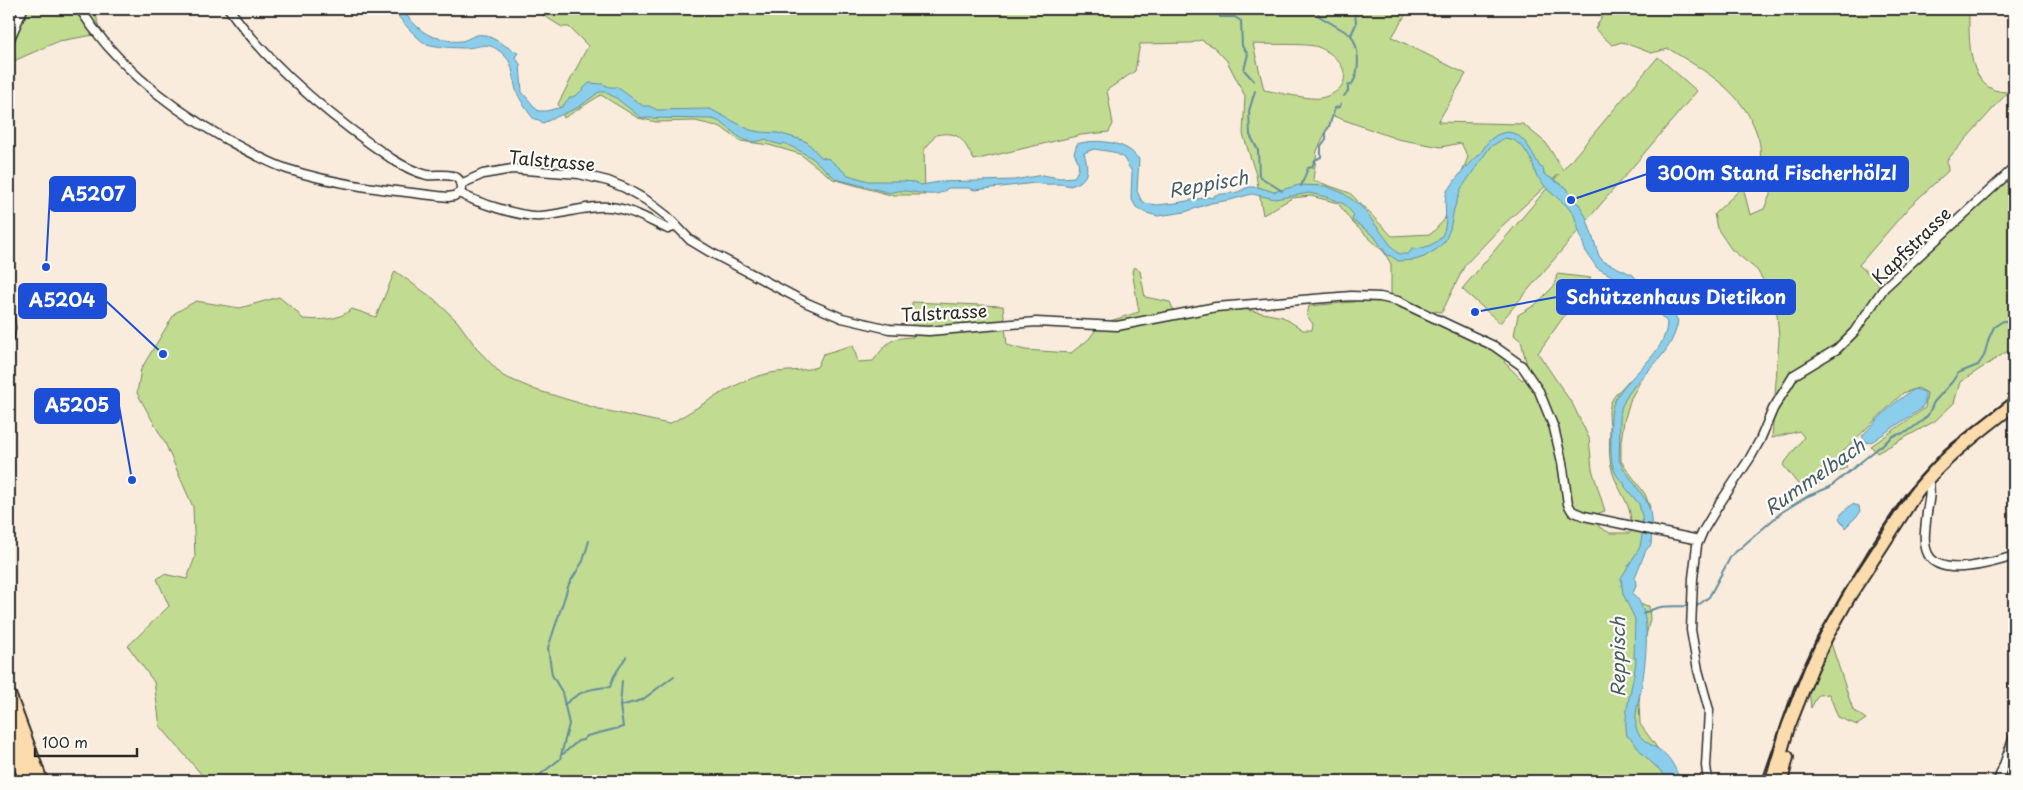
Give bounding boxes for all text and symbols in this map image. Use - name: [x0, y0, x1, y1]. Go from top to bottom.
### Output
- street label: Talstrasse: [508, 143, 596, 177]
- callout: 300m Stand Fischerhölzl: [1647, 157, 1908, 191]
- text: 300m Stand Fischerhölzl: [1657, 158, 1897, 186]
- water label: Reppisch: [1166, 162, 1251, 204]
- callout: A5207: [50, 177, 135, 211]
- text: A5207: [60, 179, 125, 207]
- street label: Kapfstrasse: [1865, 200, 1957, 290]
- callout: Schützenhaus Dietikon: [1557, 280, 1795, 314]
- text: Schützenhaus Dietikon: [1566, 282, 1786, 310]
- callout: A5204: [19, 284, 106, 318]
- text: A5204: [28, 285, 95, 313]
- street label: Talstrasse: [900, 296, 988, 328]
- callout: A5205: [35, 389, 119, 423]
- text: A5205: [44, 390, 109, 418]
- water label: Rummelbach: [1758, 430, 1871, 521]
- water label: Reppisch: [1603, 616, 1631, 697]
- scale bar: [35, 725, 138, 757]
- text: 100 m: [42, 730, 88, 753]

